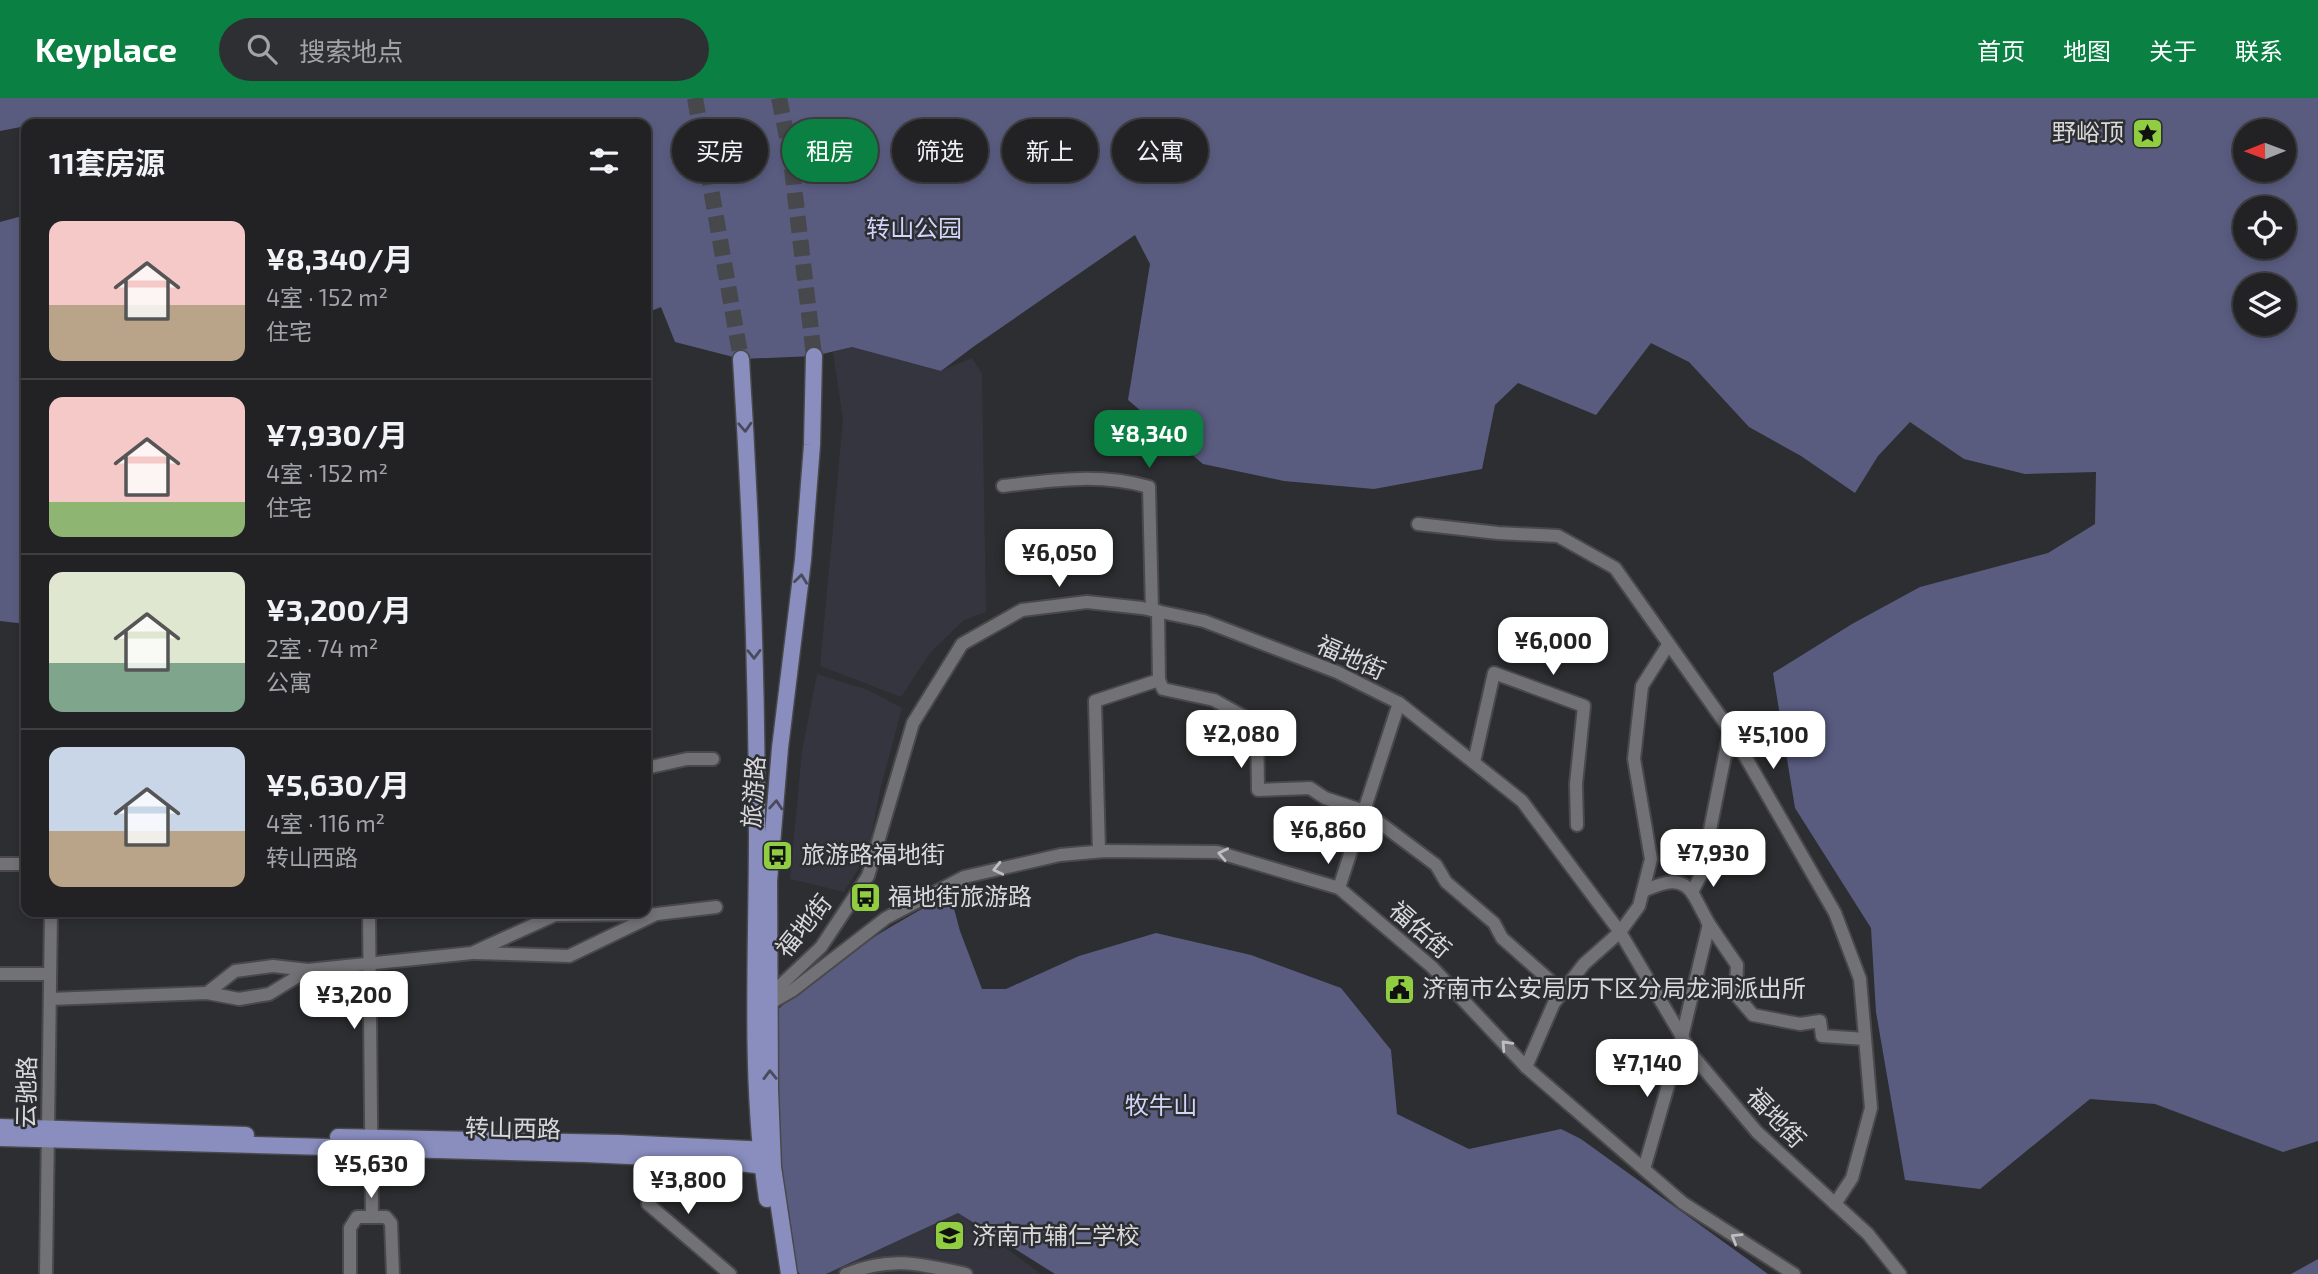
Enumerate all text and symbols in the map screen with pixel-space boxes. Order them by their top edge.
search box [219,18,709,81]
text: Keyplace [35,29,177,69]
icon: search [243,30,281,68]
text: 搜索地点 [299,35,403,66]
text: 首页 [1977,36,2025,65]
text: 地图 [2063,36,2111,65]
text: 关于 [2149,36,2197,65]
text: 联系 [2235,36,2283,65]
place icon: 野峪顶 [2130,116,2164,150]
place label: 野峪顶 [2052,117,2124,146]
chip: 买房 [672,119,768,182]
chip: 租房 [782,119,878,182]
chip: 筛选 [892,119,988,182]
chip: 新上 [1002,119,1098,182]
chip: 公寓 [1112,119,1208,182]
north arrow [2233,119,2296,182]
map controls [2233,119,2296,336]
icon: filters [585,142,623,180]
text: 11套房源 [49,144,165,180]
button: locate [2233,196,2296,259]
park label: 转山公园 [866,213,962,242]
text: ¥8,340/月 [266,240,414,276]
icon: home [105,249,189,333]
button: layers [2233,273,2296,336]
text: 4室 · 152 m² [266,283,388,311]
text: 住宅 [266,317,312,345]
pin: ¥8,340 [1092,410,1206,470]
text: ¥7,930/月 [266,416,408,452]
text: ¥8,340 [1110,419,1188,447]
one-way arrow [737,421,752,432]
icon: home [105,425,189,509]
text: 4室 · 152 m² [266,459,388,487]
text: 住宅 [266,493,312,521]
pin: ¥6,050 [1002,530,1116,589]
text: ¥6,050 [1021,538,1097,566]
one-way arrow [793,573,808,585]
text: ¥3,200/月 [266,591,412,627]
icon: home [105,600,189,684]
pin: ¥6,000 [1496,618,1610,677]
text: ¥6,000 [1514,626,1592,654]
street label: 福地街 [1313,629,1390,685]
text: 2室 · 74 m² [266,634,378,662]
one-way arrow [746,649,762,660]
text: 公寓 [266,668,312,696]
pin: ¥2,080 [1184,710,1298,770]
pin: ¥5,100 [1716,712,1830,771]
text: ¥2,080 [1202,719,1280,747]
text: ¥5,100 [1737,720,1809,748]
street label: 旅游路 [736,755,769,829]
text: ¥5,630/月 [266,766,410,802]
icon: home [105,775,189,859]
one-way arrow [768,799,783,810]
pin: ¥6,860 [1271,806,1385,866]
text: 4室 · 116 m² [266,809,385,837]
text: ¥6,860 [1290,815,1366,843]
pin: ¥7,930 [1656,830,1770,889]
bus stop icon: 旅游路福地街 [761,838,795,872]
text: ¥7,930 [1676,838,1750,866]
place label: 旅游路福地街 [801,839,945,868]
text: 转山西路 [266,843,358,871]
one-way arrow [1218,848,1230,863]
one-way arrow [992,861,1004,875]
bus stop icon: 福地街旅游路 [848,880,882,914]
place label: 福地街旅游路 [888,881,1032,910]
street label: 福地街 [769,888,837,962]
street label: 福佑街 [1384,894,1458,963]
pin: ¥3,200 [297,972,411,1031]
public building icon: 济南市公安局历下区分局龙洞派出所 [1382,972,1416,1006]
place label: 济南市公安局历下区分局龙洞派出所 [1422,973,1806,1002]
text: ¥3,200 [316,980,392,1008]
one-way arrow [1501,1040,1514,1053]
pin: ¥7,140 [1590,1040,1704,1099]
text: ¥7,140 [1612,1048,1682,1076]
street label: 云驰路 [10,1056,41,1128]
one-way arrow [762,1069,778,1080]
street label: 福地街 [1742,1081,1813,1153]
park label: 牧牛山 [1125,1090,1197,1119]
street label: 转山西路 [465,1112,561,1143]
pin: ¥5,630 [314,1140,428,1200]
text: ¥5,630 [334,1149,408,1177]
pin: ¥3,800 [631,1156,745,1216]
text: ¥3,800 [649,1165,727,1193]
school or university icon: 济南市辅仁学校 [932,1219,966,1253]
place label: 济南市辅仁学校 [972,1220,1140,1249]
one-way arrow [1731,1233,1744,1246]

